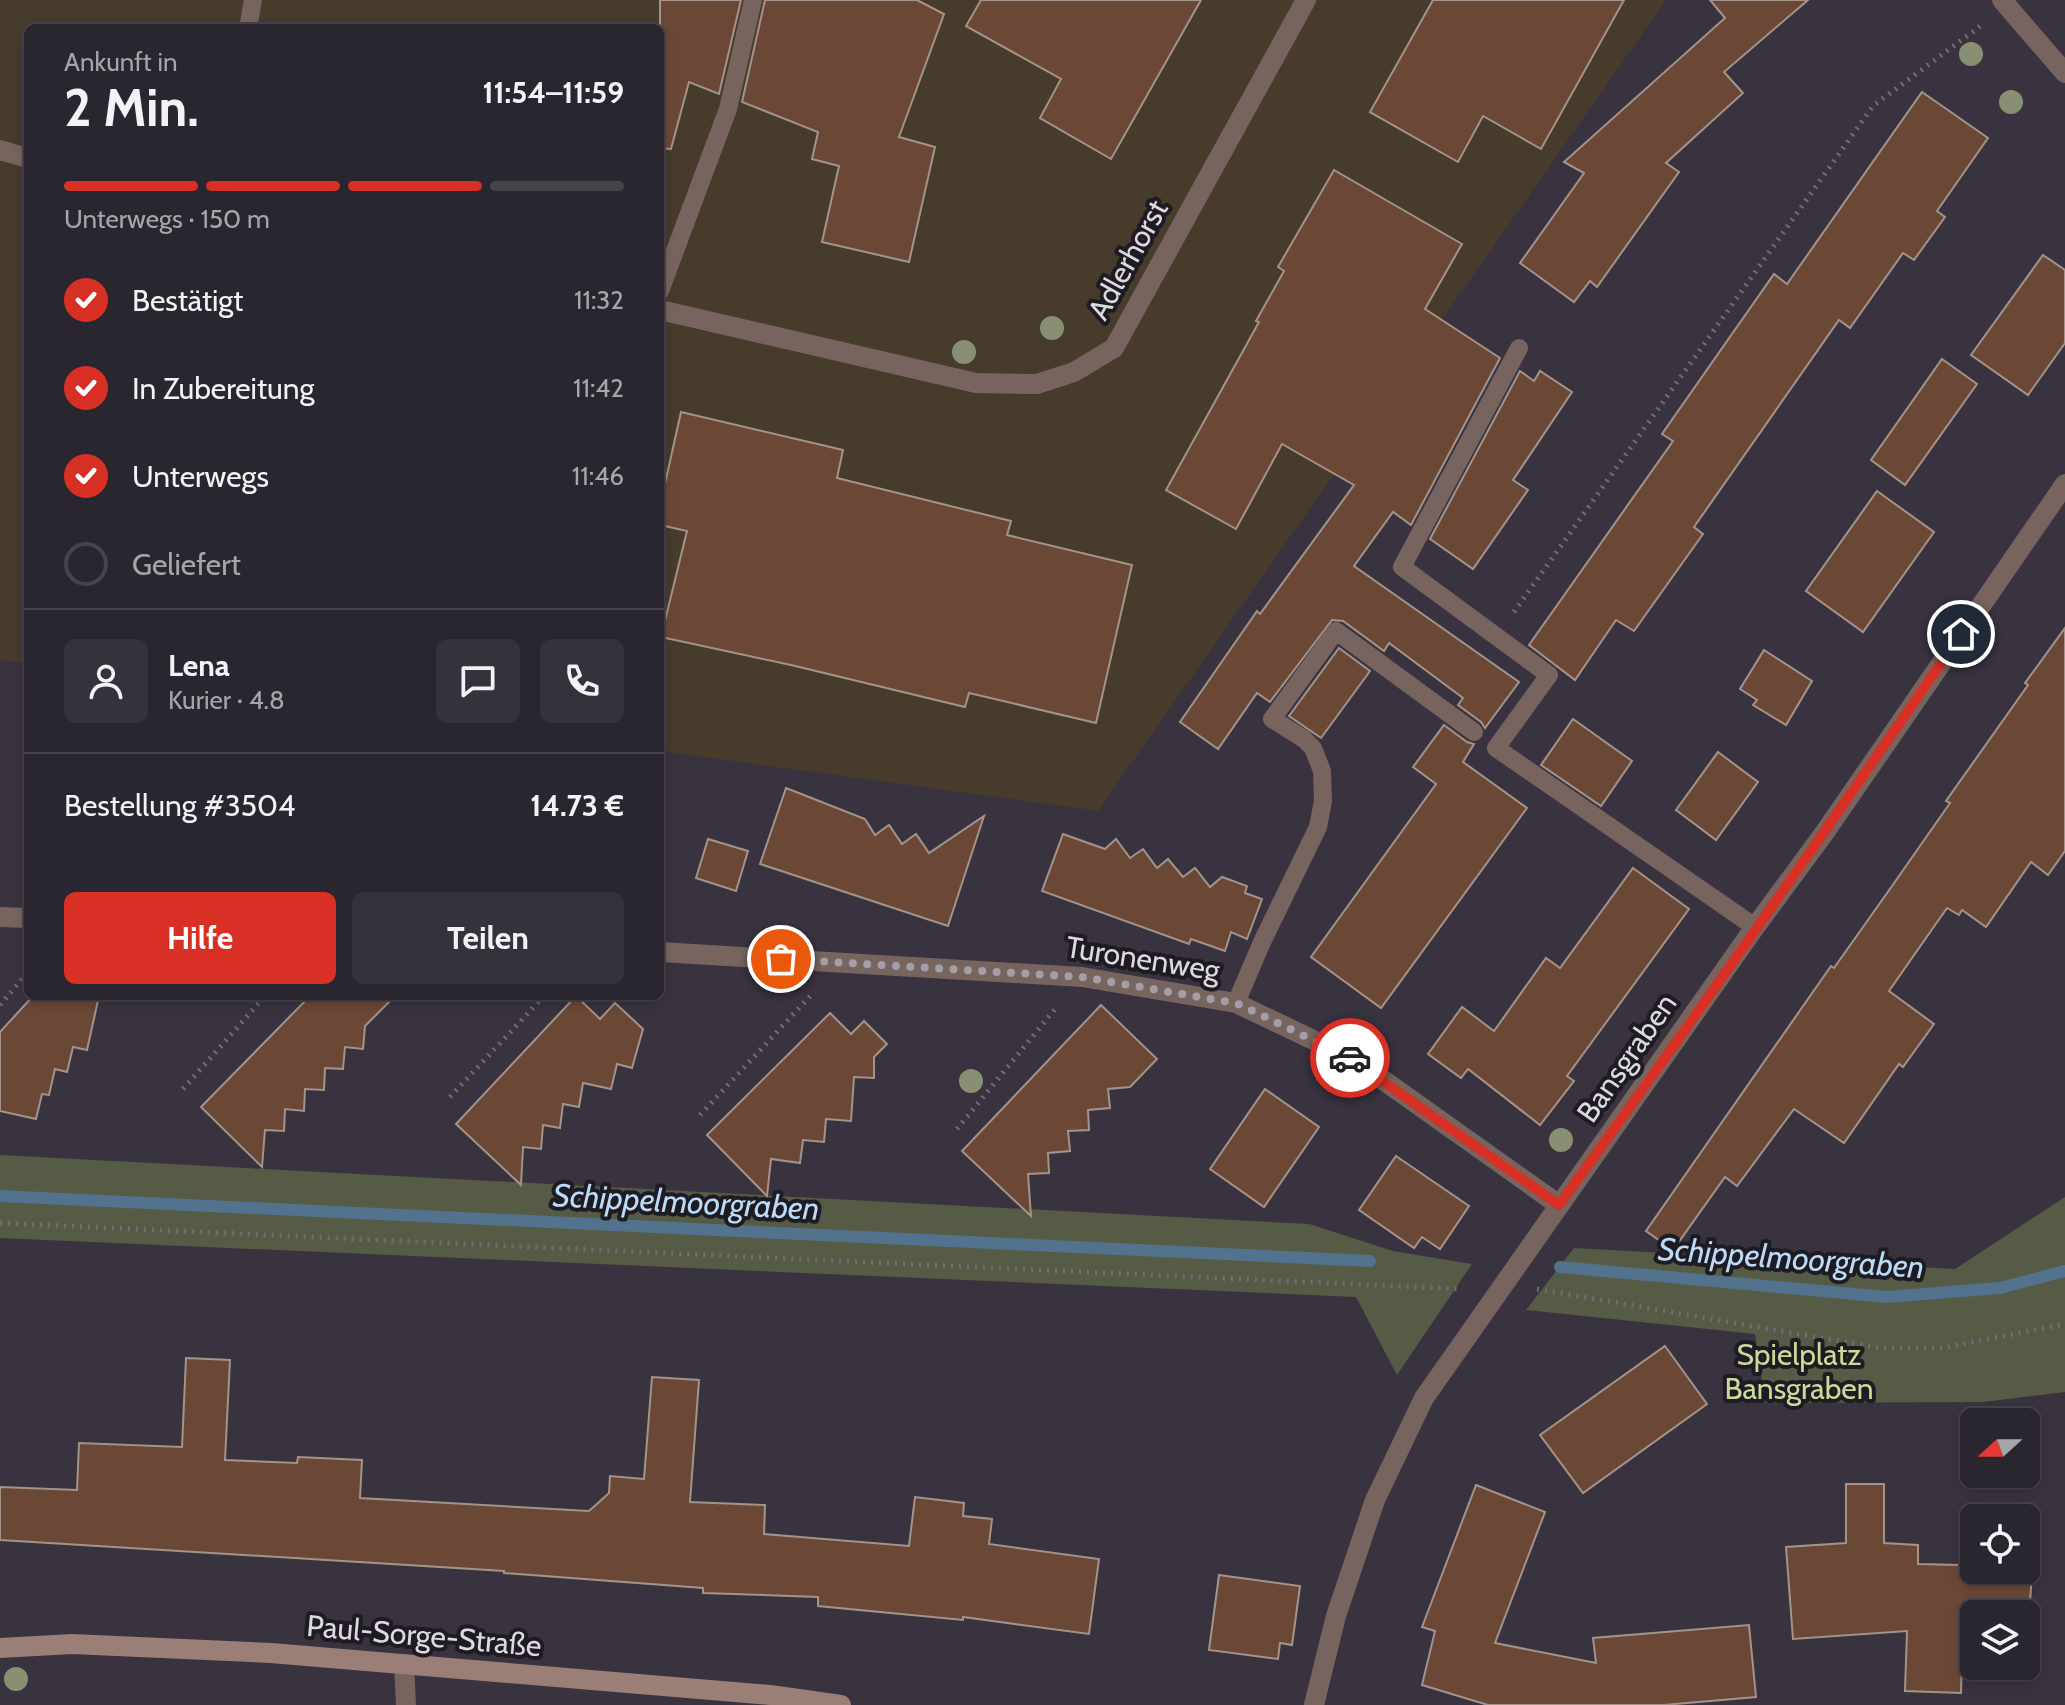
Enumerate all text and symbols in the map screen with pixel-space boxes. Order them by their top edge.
text: Ankunft in [64,46,178,78]
text: 11:54–11:59 [482,74,624,111]
text: 2 Min. [64,76,199,139]
street label: Adlerhorst [1080,193,1176,326]
text: Unterwegs · 150 m [64,203,270,235]
icon: check [64,278,108,322]
text: Bestätigt [132,282,243,319]
text: 11:32 [574,284,624,316]
icon: check [64,366,108,410]
text: In Zubereitung [132,370,315,407]
text: 11:42 [573,372,624,404]
icon: check [64,454,108,498]
text: Unterwegs [132,458,269,495]
text: 11:46 [572,460,624,492]
text: Geliefert [132,546,241,583]
pin [1927,600,1995,668]
icon: home [1939,612,1983,656]
button: person [64,639,148,723]
button: chat [436,639,520,723]
button: phone [540,639,624,723]
text: Lena [168,647,230,684]
text: Kurier · 4.8 [168,684,285,716]
text: Bestellung #3504 [64,787,295,824]
text: 14.73 € [530,787,624,824]
button: Hilfe [64,892,336,984]
button: Teilen [352,892,624,984]
pin [747,925,815,993]
street label: Turonenweg [1064,928,1224,989]
icon: bag [759,937,803,981]
street label: Bansgraben [1569,986,1684,1129]
courier [1310,1018,1390,1098]
icon: car [1328,1036,1372,1080]
water label: Schippelmoorgraben [552,1175,820,1228]
water label: Schippelmoorgraben [1657,1229,1925,1286]
park label: Spielplatz Bansgraben [1725,1336,1873,1407]
north arrow [1960,1408,2040,1488]
map controls [1960,1408,2040,1680]
button: locate [1960,1504,2040,1584]
button: layers [1960,1600,2040,1680]
street label: Paul-Sorge-Straße [305,1607,543,1664]

